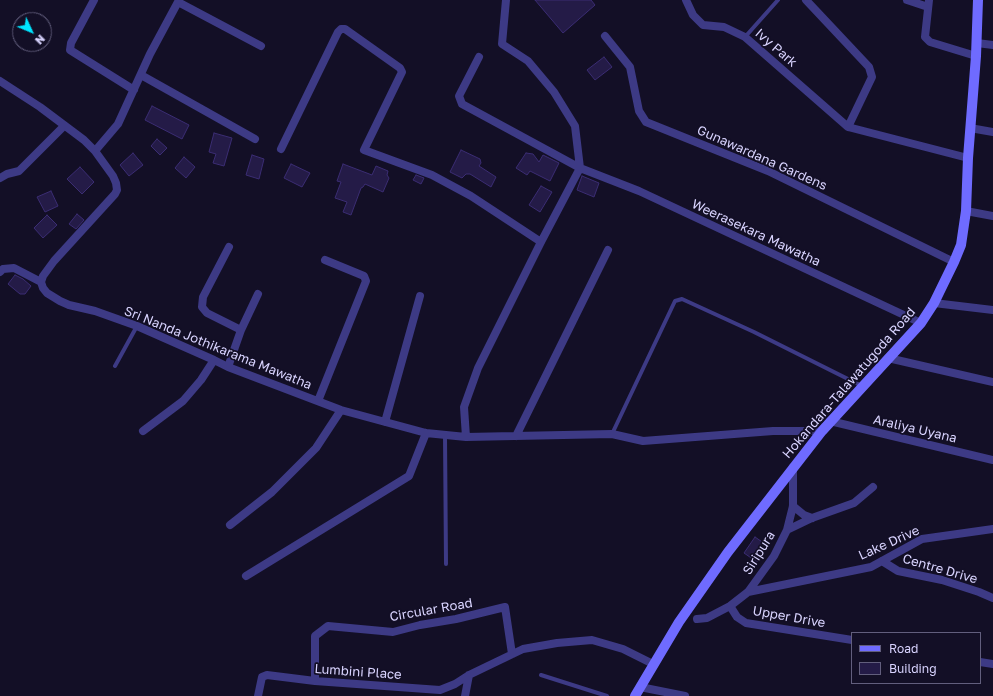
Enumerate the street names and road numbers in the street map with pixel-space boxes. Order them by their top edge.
street label: Ivy Park [752,26,800,70]
street label: Gunawardana Gardens [695,122,829,194]
street label: Weerasekara Mawatha [689,196,823,270]
street label: Sri Nanda Jothikarama Mawatha [122,303,314,393]
street label: Hokandara-Talawatugoda Road [779,304,919,462]
street label: Araliya Uyana [872,412,958,446]
street label: Lake Drive [856,523,922,563]
street label: Siripura [740,528,778,578]
street label: Centre Drive [901,551,979,587]
street label: Circular Road [388,595,474,625]
street label: Upper Drive [751,603,827,631]
street label: Lumbini Place [314,661,402,683]

